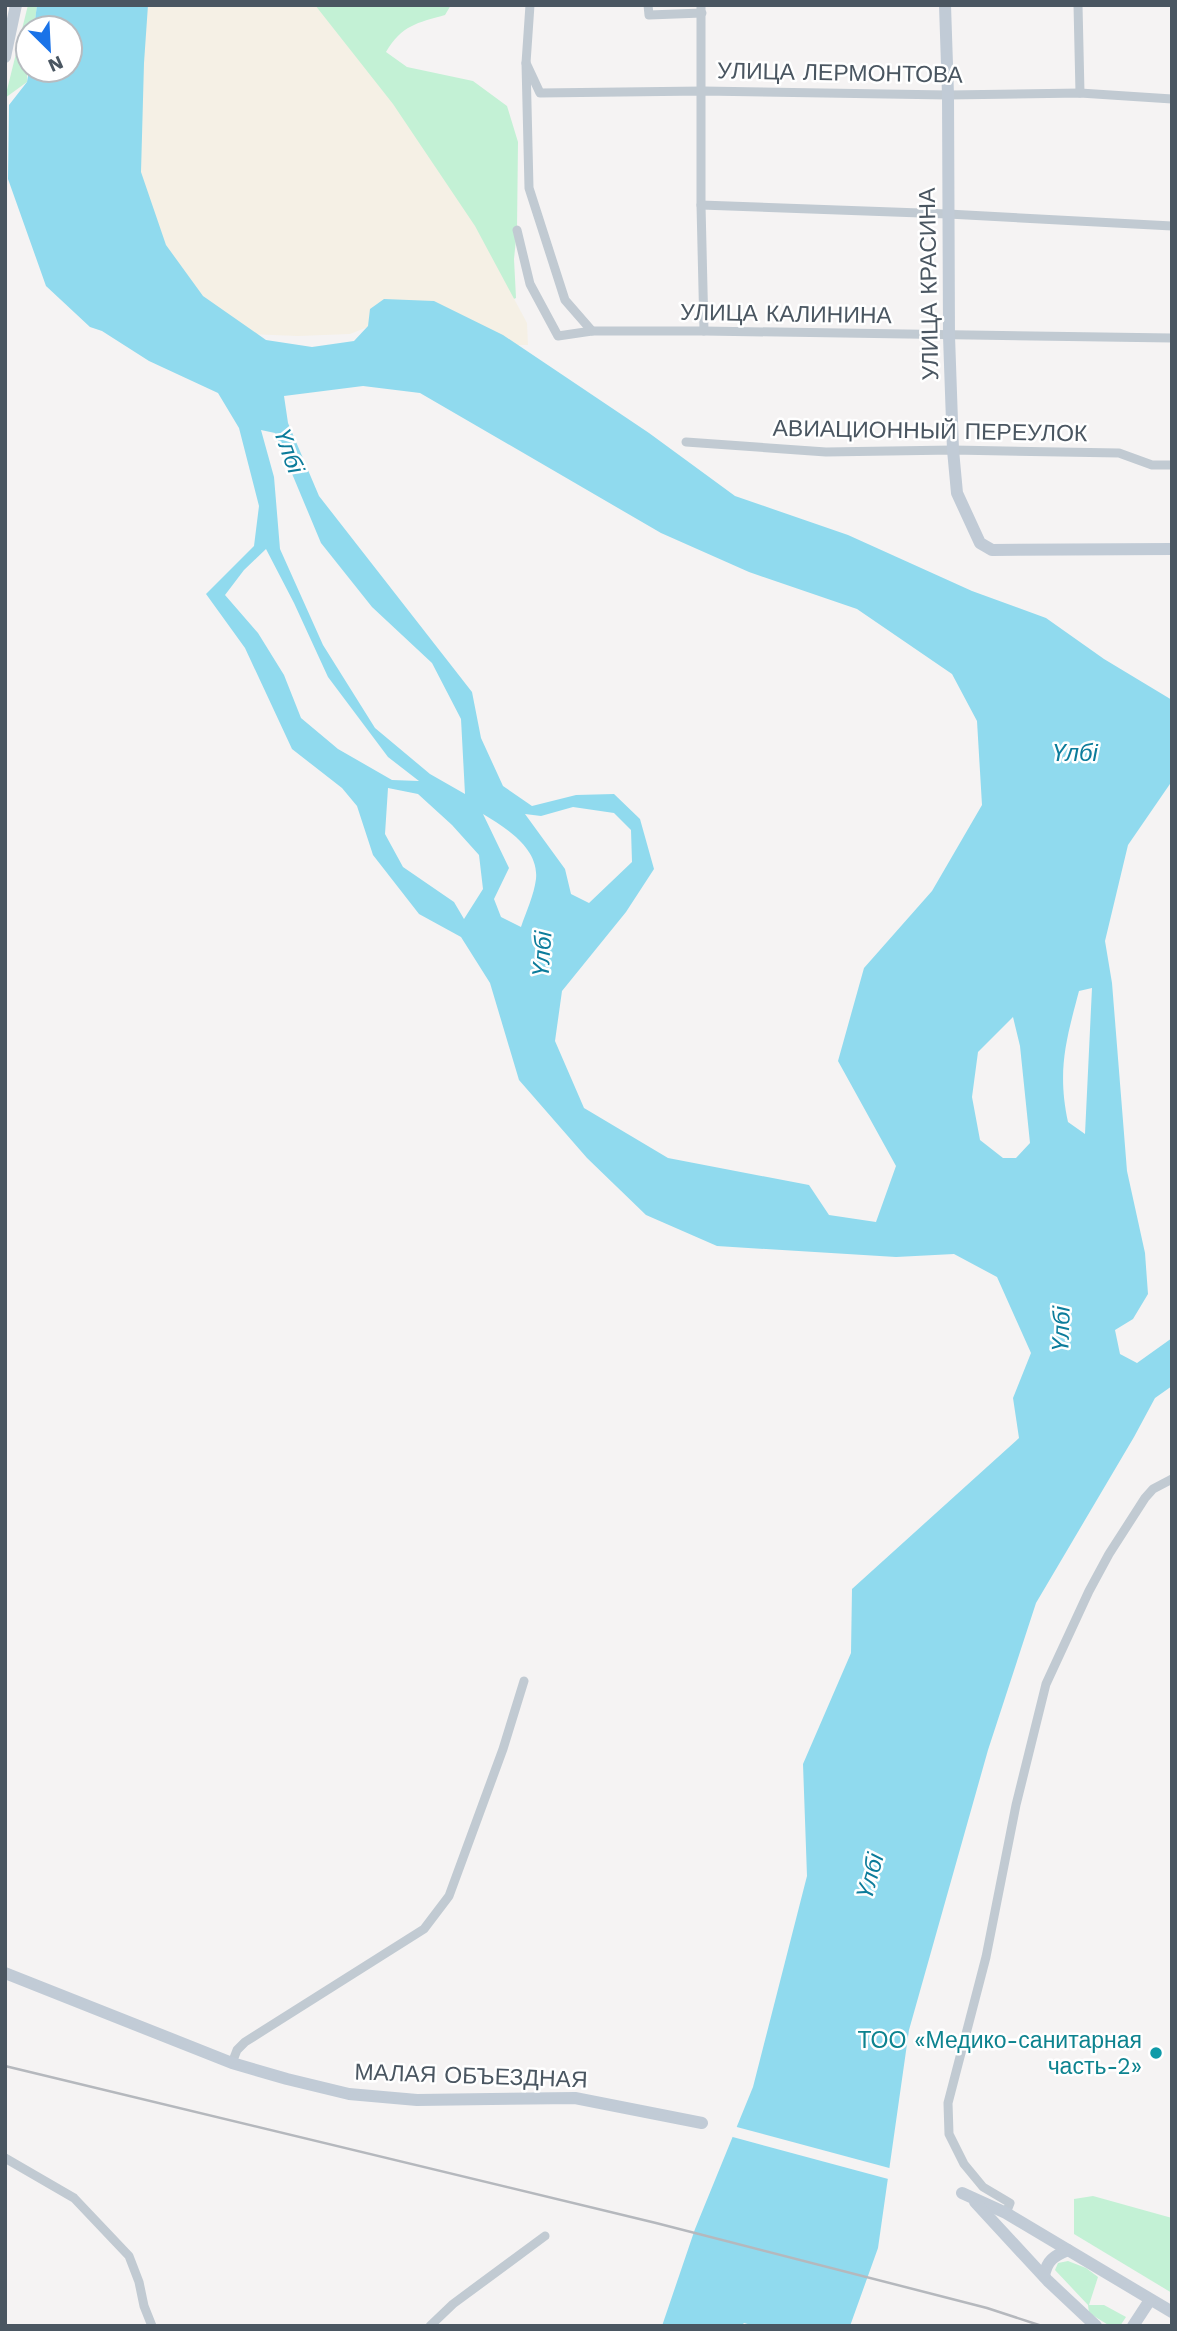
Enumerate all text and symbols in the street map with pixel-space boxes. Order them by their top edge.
north arrow [14,14,84,84]
text: N [45,51,67,77]
street label: УЛИЦА ЛЕРМОНТОВА [717,57,964,89]
street label: УЛИЦА КРАСИНА [914,187,944,381]
street label: УЛИЦА КАЛИНИНА [680,299,893,329]
street label: АВИАЦИОННЫЙ ПЕРЕУЛОК [772,414,1088,447]
water label: Үлбі [268,425,310,478]
water label: Үлбі [1052,739,1099,767]
water label: Үлбі [526,930,558,978]
water label: Үлбі [1046,1305,1076,1352]
water label: Үлбі [850,1850,890,1902]
place label: ТОО «Медико-санитарная часть-2» [858,2027,1142,2080]
marker: ТОО «Медико-санитарная часть-2» [1148,2045,1164,2061]
street label: МАЛАЯ ОБЪЕЗДНАЯ [354,2058,588,2094]

